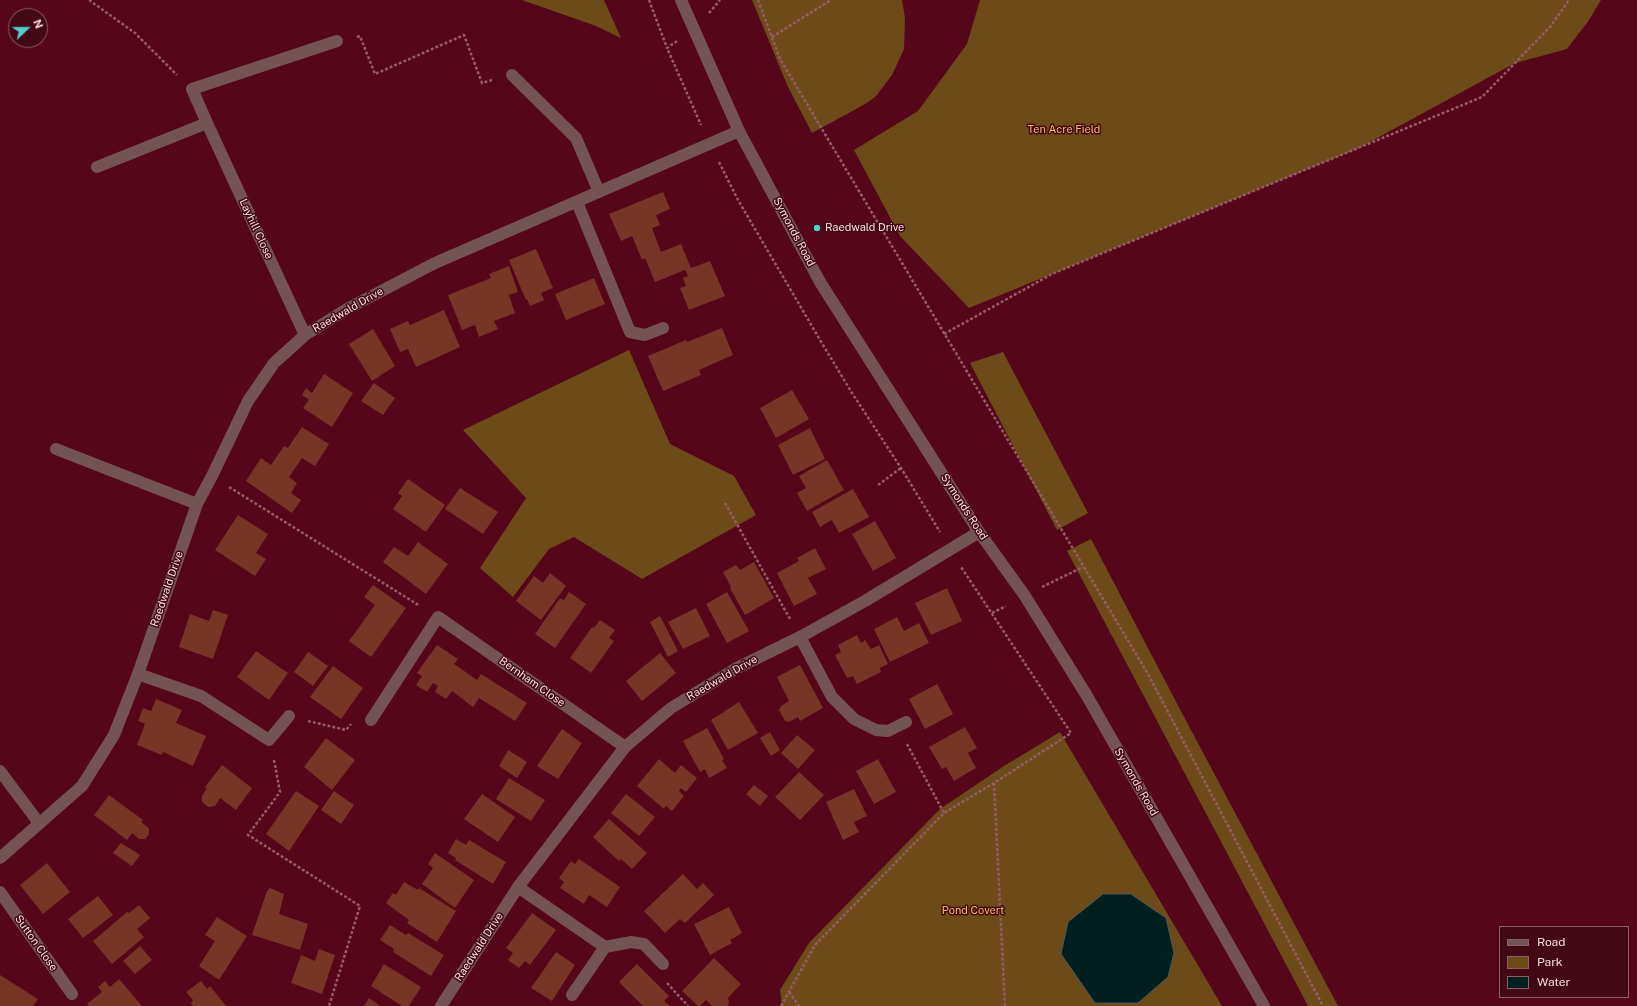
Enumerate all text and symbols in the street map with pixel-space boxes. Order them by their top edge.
north arrow [8,8,48,48]
text: N [31,18,45,30]
park label: Ten Acre Field [1028,123,1100,137]
street label: Symonds Road [770,195,818,269]
street label: Layhill Close [236,197,276,261]
place label: Raedwald Drive [825,221,904,235]
marker: Raedwald Drive [812,223,822,233]
street label: Raedwald Drive [310,284,386,336]
street label: Symonds Road [938,471,990,543]
street label: Raedwald Drive [148,549,186,629]
street label: Raedwald Drive [684,652,760,704]
street label: Bernham Close [496,654,568,710]
street label: Symonds Road [1111,746,1161,818]
park label: Pond Covert [942,904,1004,918]
street label: Raedwald Drive [452,910,506,984]
street label: Sutton Close [12,912,60,974]
legend [1499,926,1629,998]
text: Road [1537,935,1565,949]
text: Park [1537,955,1563,969]
text: Water [1537,975,1570,989]

